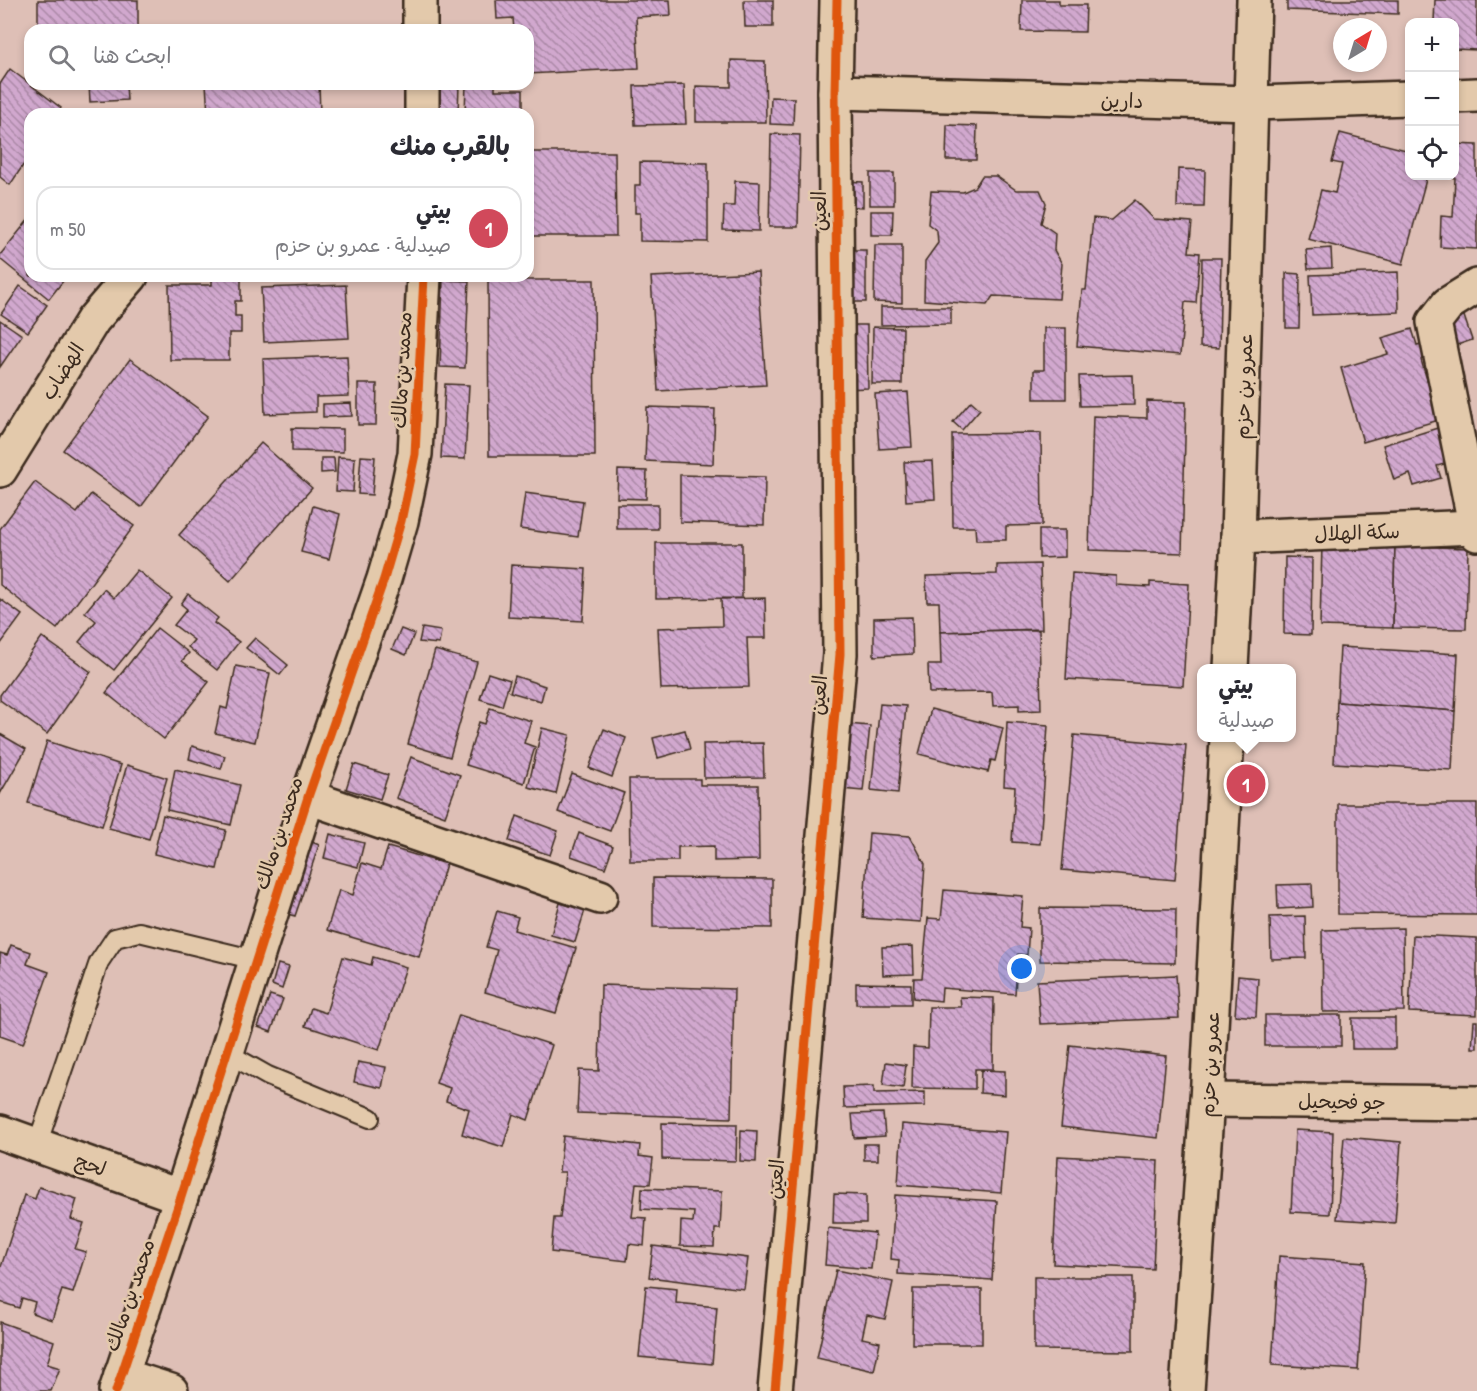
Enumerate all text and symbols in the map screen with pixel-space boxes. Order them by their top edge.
north arrow [1333,18,1387,72]
map controls [1405,18,1459,180]
button: + [1405,18,1459,72]
search box [24,24,534,90]
text: ابحث هنا [93,40,172,70]
icon: search [45,41,78,74]
button: − [1405,72,1459,126]
street label: دارين [1100,86,1144,114]
button: locate [1405,126,1459,180]
text: بالقرب منك [390,128,510,163]
street label: العين [805,191,832,231]
text: بيتي [416,195,451,225]
text: 50 m [50,215,86,242]
text: 1 [485,215,492,242]
text: صيدلية · عمرو بن حزم [275,231,451,258]
street label: محمد بن مالك [384,311,418,429]
street label: عمرو بن حزم [1228,332,1260,440]
street label: الهضاب [34,337,90,405]
street label: سكة الهلال [1314,517,1400,547]
popup [1197,664,1296,742]
text: بيتي [1218,670,1253,700]
street label: العين [803,674,833,716]
text: صيدلية [1218,706,1275,733]
pin: 1 [1226,762,1266,806]
street label: محمد بن مالك [247,773,309,893]
your location [1007,954,1036,983]
street label: عمرو بن حزم [1193,1010,1227,1118]
street label: جو فحيحيل [1298,1087,1386,1115]
street label: لحج [71,1146,110,1183]
street label: العين [760,1158,790,1200]
street label: محمد بن مالك [97,1235,161,1355]

